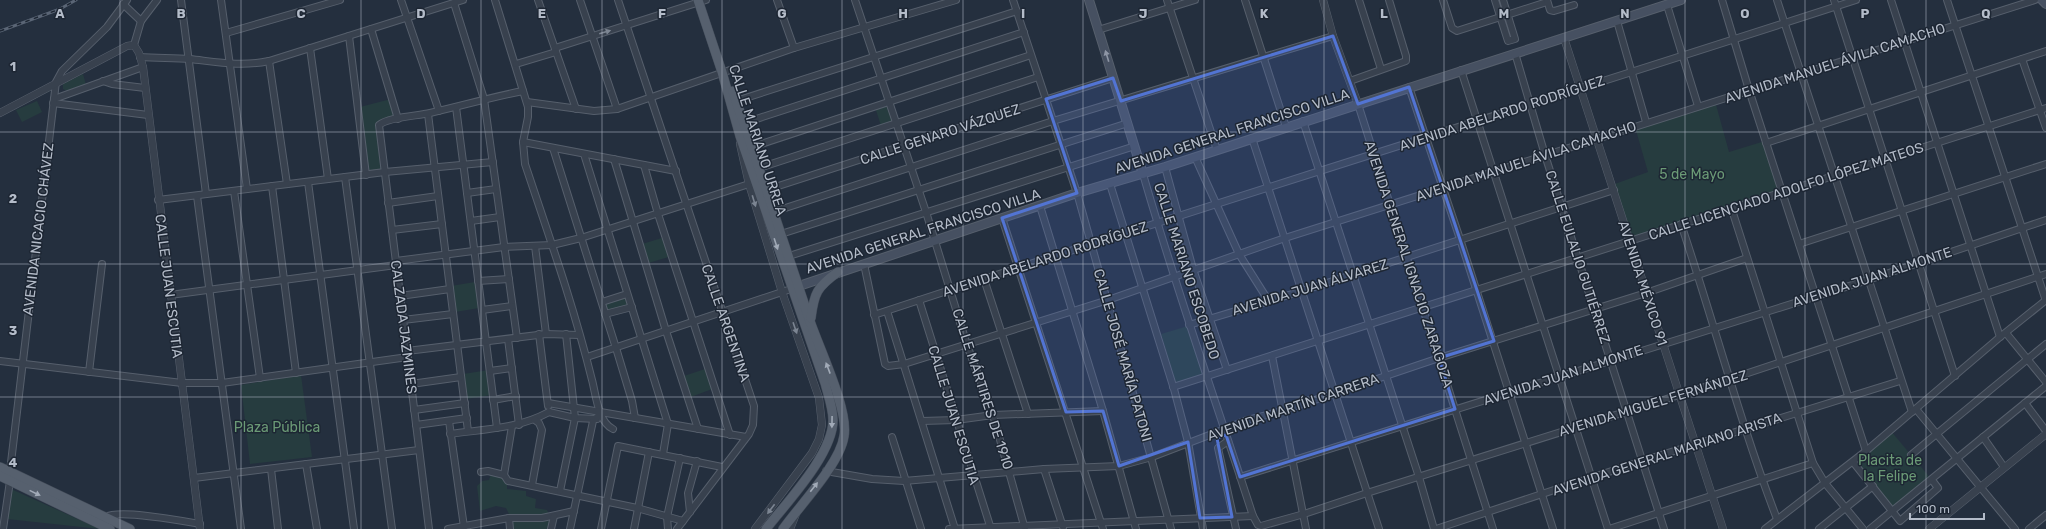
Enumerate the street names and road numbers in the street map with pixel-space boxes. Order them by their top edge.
street label: AVENIDA MANUEL ÁVILA CAMACHO [1723,19,1947,107]
street label: CALLE MARIANO URREA [725,62,790,218]
street label: AVENIDA ABELARDO RODRÍGUEZ [1397,71,1607,155]
street label: AVENIDA GENERAL FRANCISCO VILLA [1113,85,1352,178]
street label: CALLE GENARO VÁZQUEZ [858,100,1022,168]
street label: AVENIDA MANUEL ÁVILA CAMACHO [1414,117,1638,205]
street label: AVENIDA GENERAL IGNACIO ZARAGOZA [1360,138,1457,390]
street label: CALLE LICENCIADO ADOLFO LÓPEZ MATEOS [1646,138,1926,244]
street label: AVENIDA NICACIO CHÁVEZ [18,142,58,316]
street label: CALLE EULALIO GUTIÉRREZ [1541,168,1615,346]
street label: CALLE MARIANO ESCOBEDO [1150,181,1223,362]
street label: AVENIDA GENERAL FRANCISCO VILLA [804,185,1043,278]
street label: CALLE JUAN ESCUTIA [151,213,186,360]
street label: AVENIDA ABELARDO RODRÍGUEZ [940,217,1150,301]
street label: AVENIDA MÉXICO 91 [1614,218,1672,348]
street label: AVENIDA JUAN ALMONTE [1790,244,1954,311]
street label: AVENIDA JUAN ÁLVAREZ [1230,255,1390,319]
street label: CALZADA JAZMINES [387,259,420,395]
street label: CALLE ARGENTINA [697,262,754,385]
street label: CALLE JOSÉ MARÍA PATONI [1090,267,1156,443]
street label: CALLE MÁRTIRES DE 1910 [948,306,1018,472]
street label: AVENIDA JUAN ALMONTE [1481,342,1645,409]
street label: CALLE JUAN ESCUTIA [924,343,983,488]
street label: AVENIDA MIGUEL FERNÁNDEZ [1556,366,1750,440]
street label: AVENIDA MARTÍN CARRERA [1205,369,1382,445]
street label: AVENIDA GENERAL MARIANO ARISTA [1550,409,1785,500]

